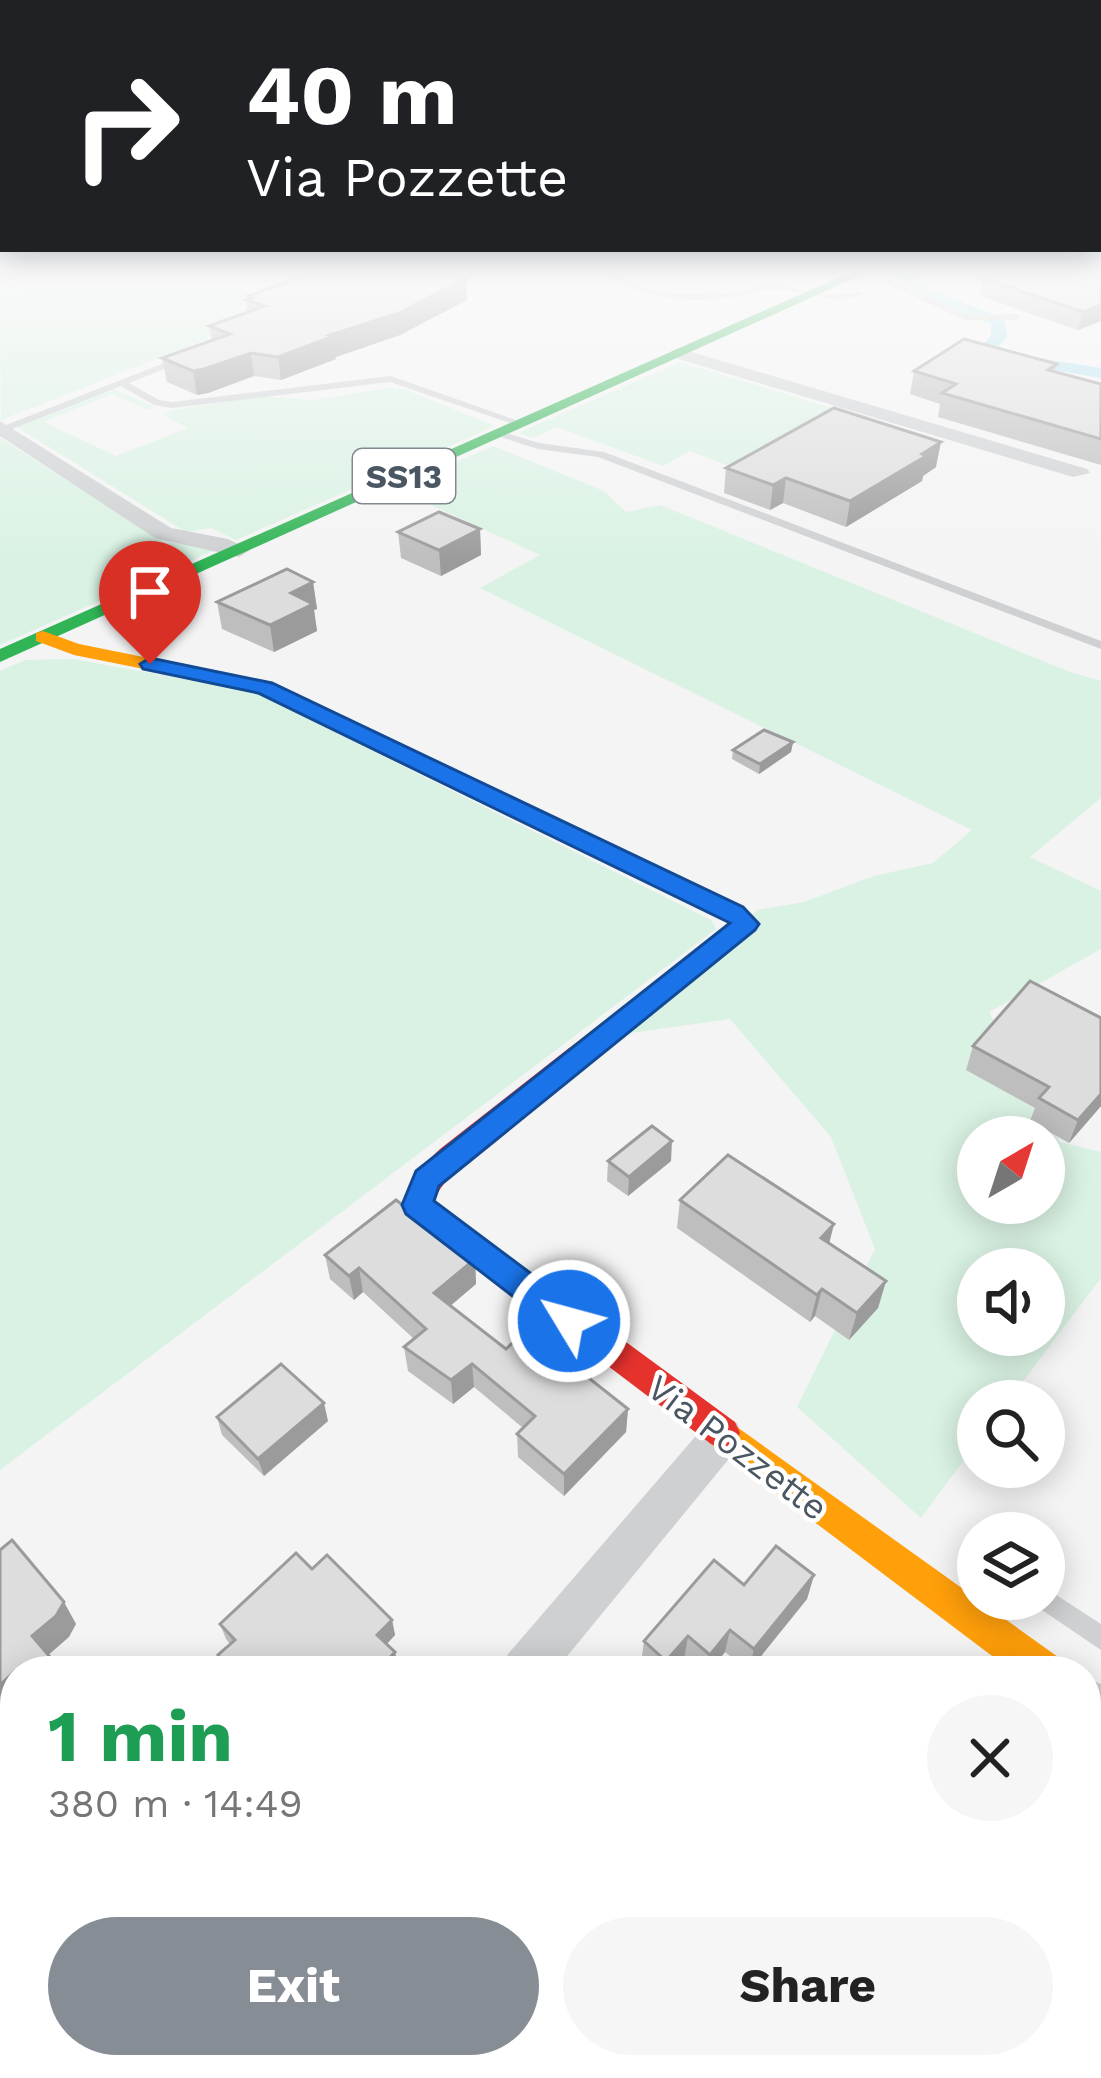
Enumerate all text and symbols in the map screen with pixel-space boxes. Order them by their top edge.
text: 40 m [246,46,457,144]
icon: right [48,48,204,204]
text: Via Pozzette [246,146,568,209]
road number: SS13 [353,449,455,503]
pin [99,541,201,664]
icon: arrive [117,559,183,625]
north arrow [957,1116,1065,1224]
map controls [957,1116,1065,1620]
button: sound [957,1248,1065,1356]
position arrow [506,1258,632,1384]
street label: Via Pozzette [639,1366,836,1529]
button: search [957,1380,1065,1488]
button: layers [957,1512,1065,1620]
text: 1 min [48,1694,233,1778]
button: close [927,1695,1053,1821]
text: 380 m · 14:49 [48,1781,303,1826]
button: Exit [48,1917,539,2055]
button: Share [563,1917,1053,2055]

